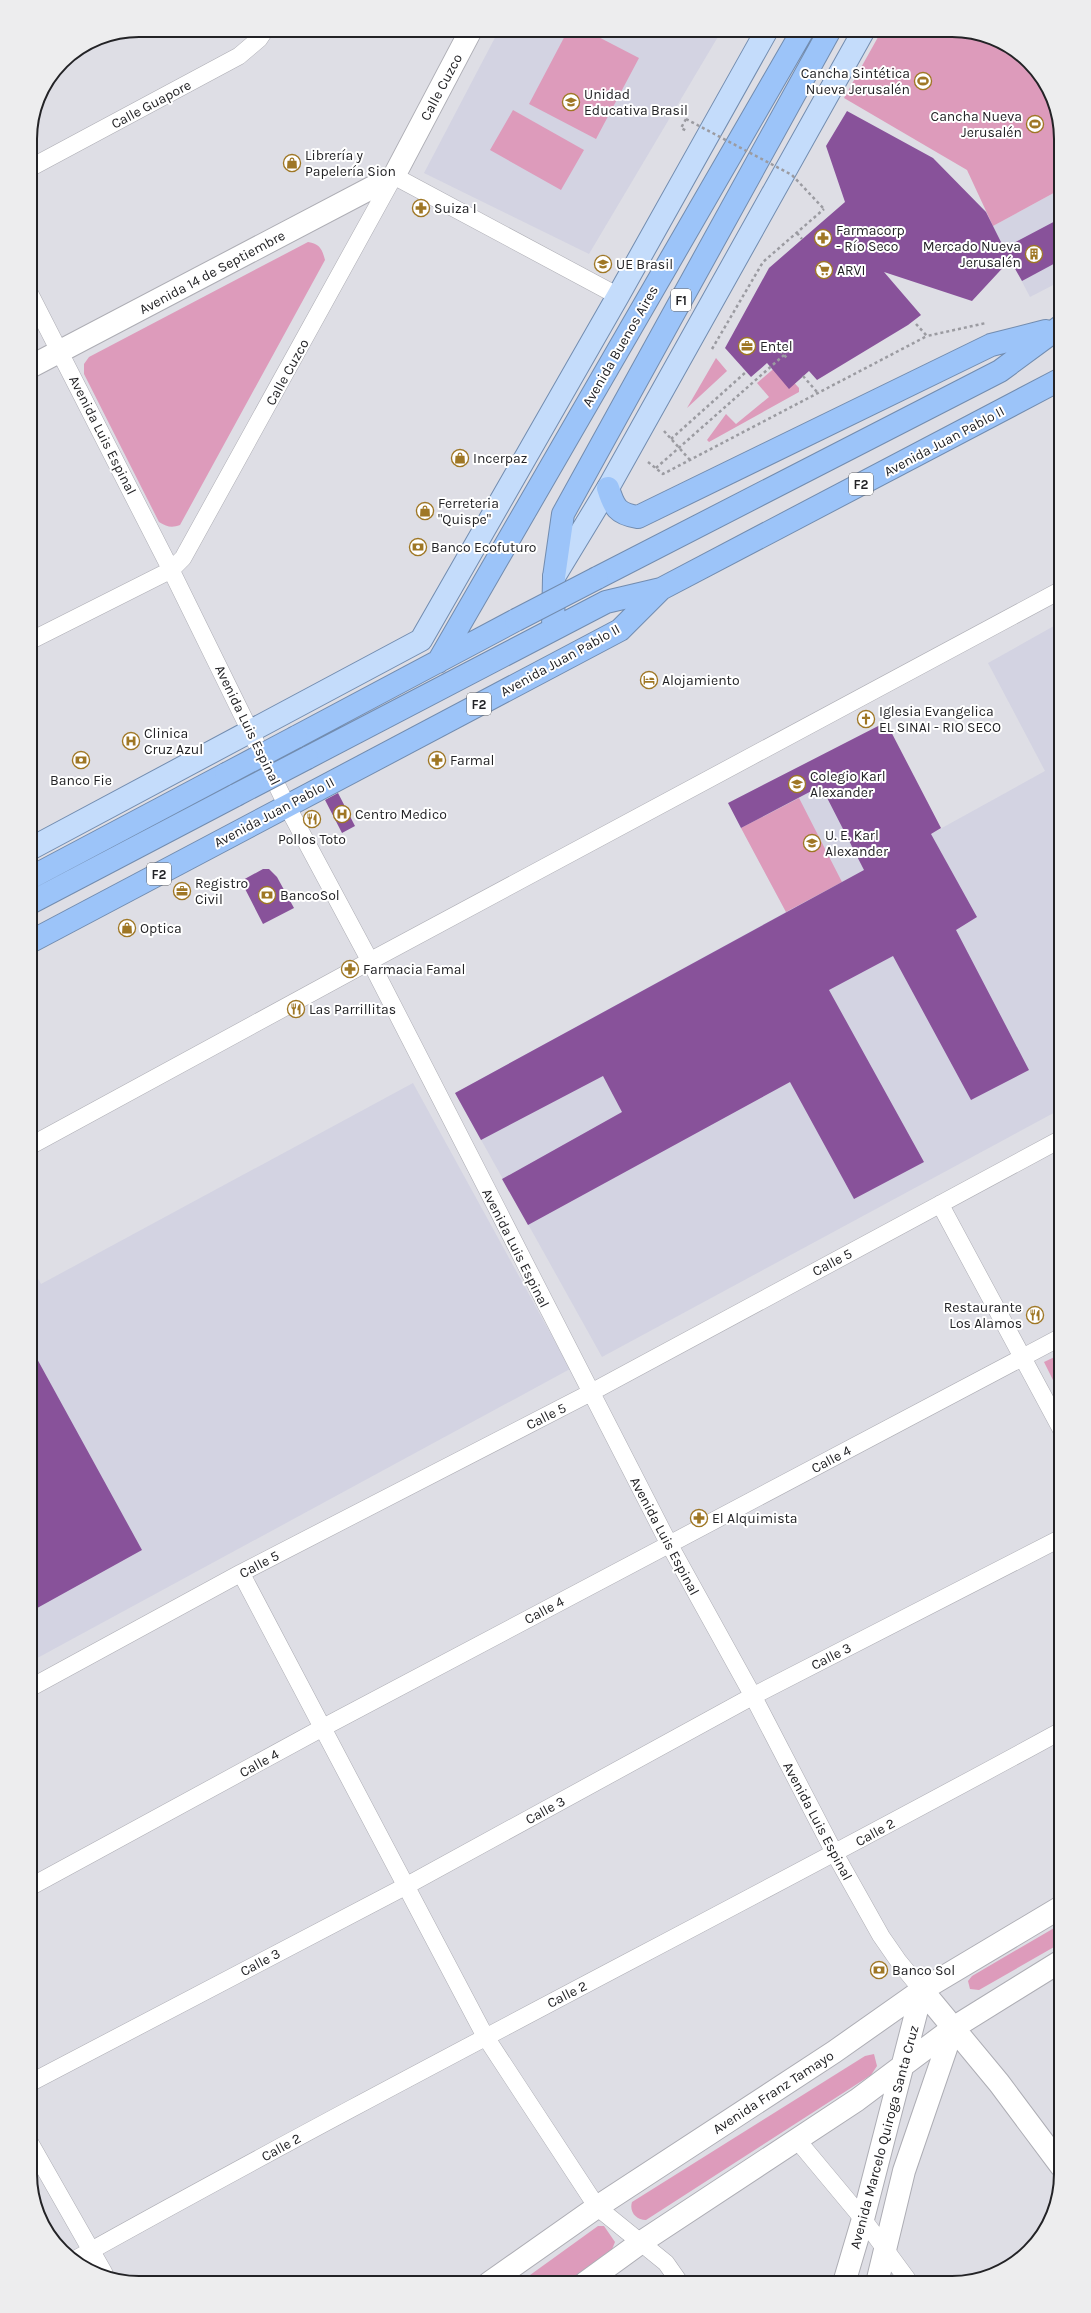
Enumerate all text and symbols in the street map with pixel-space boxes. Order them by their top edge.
street label: Calle Cuzco [417,51,466,124]
place label: Cancha Sintética Nueva Jerusalén [801,65,910,98]
sports icon: Cancha Sintética Nueva Jerusalén [913,71,933,91]
street label: Calle Guapore [108,76,194,133]
place label: Unidad Educativa Brasil [584,86,688,119]
school or university icon: Unidad Educativa Brasil [561,92,581,112]
place label: Cancha Nueva Jerusalén [931,108,1022,141]
sports icon: Cancha Nueva Jerusalén [1025,114,1045,134]
place label: Librería y Papelería Sion [305,147,396,180]
shop icon: Librería y Papelería Sion [282,153,302,173]
pharmacy icon: Suiza I [411,198,431,218]
place label: Suiza I [434,200,477,217]
place label: Farmacorp - Río Seco [836,222,905,255]
street label: Avenida 14 de Septiembre [136,227,288,318]
pharmacy icon: Farmacorp - Río Seco [813,228,833,248]
place label: Mercado Nueva Jerusalén [923,238,1021,271]
building icon: Mercado Nueva Jerusalén [1024,244,1044,264]
school or university icon: UE Brasil [593,254,613,274]
place label: UE Brasil [616,256,673,273]
supermarket icon: ARVI [814,260,834,280]
place label: ARVI [837,262,865,279]
street label: Avenida Buenos Aires [579,283,662,410]
road number: F1 [671,289,691,311]
street label: Calle Cuzco [262,336,313,408]
office icon: Entel [737,336,757,356]
place label: Entel [760,338,793,355]
street label: Avenida Luis Espinal [65,373,140,498]
street label: Avenida Juan Pablo II [881,402,1007,480]
shop icon: Incerpaz [450,448,470,468]
place label: Incerpaz [473,450,527,467]
road number: F2 [849,473,873,495]
place label: Ferreteria "Quispe" [438,495,499,528]
shop icon: Ferreteria "Quispe" [415,501,435,521]
bank icon: Banco Ecofuturo [408,537,428,557]
place label: Banco Ecofuturo [431,539,537,556]
street label: Avenida Juan Pablo II [498,621,623,700]
street label: Avenida Luis Espinal [211,662,284,788]
hotel icon: Alojamiento [639,670,659,690]
place label: Alojamiento [662,672,740,689]
road number: F2 [467,693,491,715]
place label: Iglesia Evangelica EL SINAI - RIO SECO [879,703,1001,736]
church icon: Iglesia Evangelica EL SINAI - RIO SECO [856,709,876,729]
place label: Clinica Cruz Azul [144,725,203,758]
hospital icon: Clinica Cruz Azul [121,731,141,751]
bank icon: Banco Fie [71,750,91,770]
pharmacy icon: Farmal [427,750,447,770]
place label: Farmal [450,752,495,769]
place label: Colegio Karl Alexander [810,768,886,801]
place label: Banco Fie [50,772,112,789]
street label: Avenida Juan Pablo II [211,773,337,851]
school or university icon: Colegio Karl Alexander [787,774,807,794]
hospital icon: Centro Medico [332,804,352,824]
place label: Centro Medico [355,806,447,823]
restaurant icon: Pollos Toto [302,809,322,829]
place label: U. E. Karl Alexander [825,827,889,860]
place label: Pollos Toto [278,831,346,848]
school or university icon: U. E. Karl Alexander [802,833,822,853]
road number: F2 [147,863,171,885]
place label: Registro Civil [195,875,248,908]
office icon: Registro Civil [172,881,192,901]
bank icon: BancoSol [257,885,277,905]
place label: BancoSol [280,887,340,904]
shop icon: Optica [117,918,137,938]
place label: Optica [140,920,182,937]
pharmacy icon: Farmacia Famal [340,959,360,979]
place label: Farmacia Famal [363,961,465,978]
restaurant icon: Las Parrillitas [286,999,306,1019]
place label: Las Parrillitas [309,1001,396,1018]
street label: Avenida Luis Espinal [478,1186,553,1311]
street label: Calle 5 [809,1245,855,1280]
place label: Restaurante Los Alamos [944,1299,1022,1332]
restaurant icon: Restaurante Los Alamos [1025,1305,1045,1325]
street label: Calle 5 [523,1399,569,1434]
street label: Calle 4 [808,1442,854,1477]
street label: Avenida Luis Espinal [626,1474,703,1598]
pharmacy icon: El Alquimista [689,1508,709,1528]
place label: El Alquimista [712,1510,798,1527]
street label: Calle 5 [236,1547,282,1582]
street label: Calle 4 [521,1593,567,1628]
street label: Calle 3 [808,1639,854,1674]
street label: Calle 4 [237,1746,282,1781]
street label: Avenida Luis Espinal [779,1759,856,1883]
street label: Calle 3 [522,1793,568,1828]
street label: Calle 2 [852,1815,898,1850]
street label: Calle 3 [237,1945,283,1980]
bank icon: Banco Sol [869,1960,889,1980]
place label: Banco Sol [892,1962,955,1979]
street label: Calle 2 [544,1977,590,2012]
street label: Avenida Marcelo Quiroga Santa Cruz [846,2023,923,2251]
street label: Avenida Franz Tamayo [710,2047,837,2138]
street label: Calle 2 [258,2130,304,2165]

